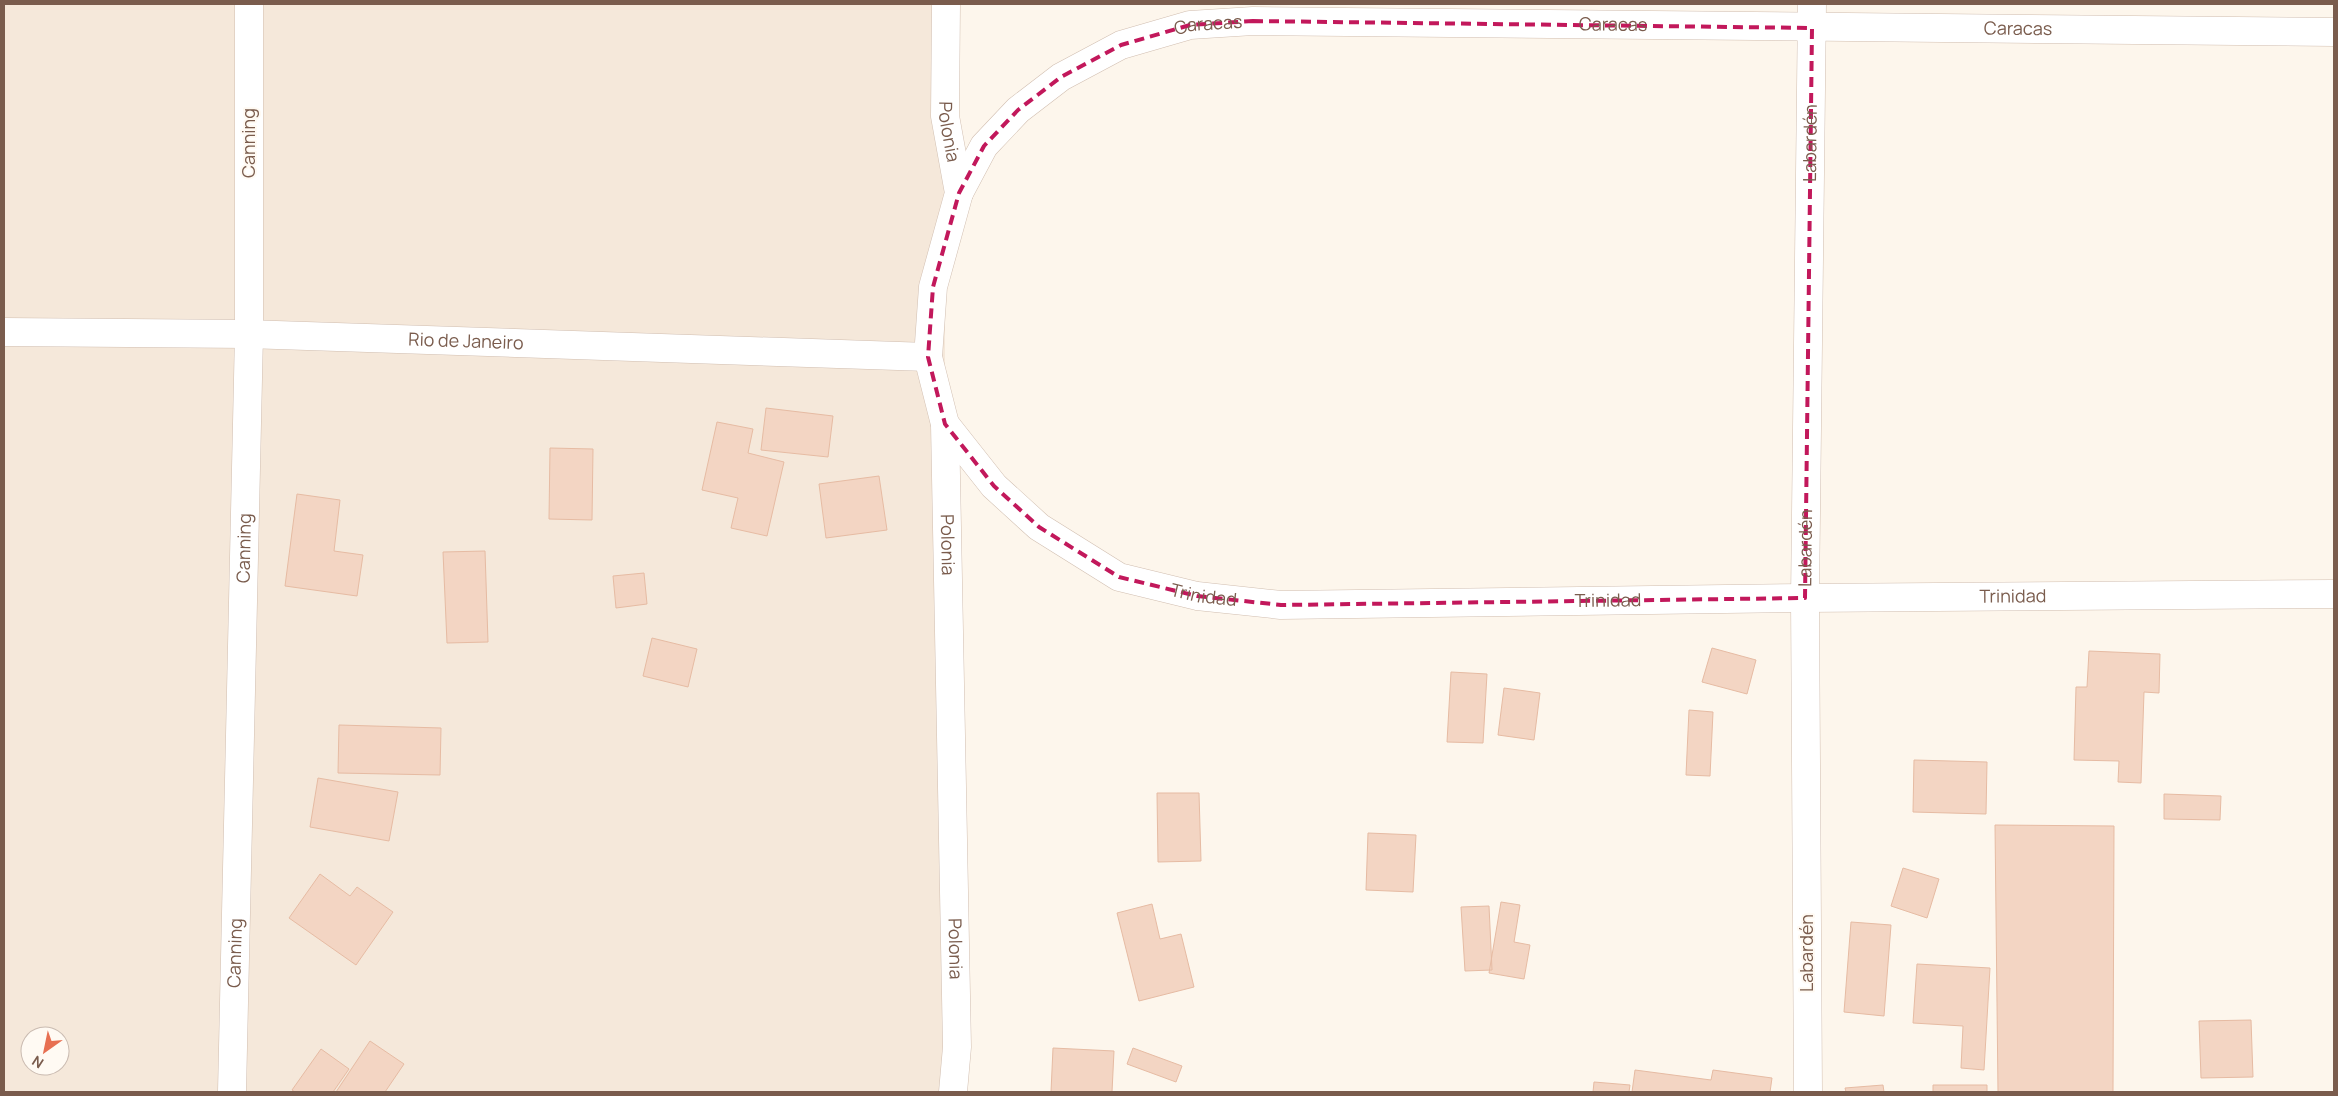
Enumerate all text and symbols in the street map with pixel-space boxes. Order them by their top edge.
street label: Caracas [1171,9,1243,40]
street label: Caracas [1579,11,1647,36]
street label: Caracas [1984,15,2052,40]
street label: Polonia [933,101,966,164]
street label: Labardén [1797,104,1822,182]
street label: Canning [236,108,260,178]
street label: Rio de Janeiro [408,326,524,354]
street label: Labardén [1792,509,1817,587]
street label: Canning [230,513,256,583]
street label: Polonia [936,514,961,576]
street label: Trinidad [1168,577,1238,611]
street label: Trinidad [1979,583,2046,608]
street label: Trinidad [1574,587,1642,612]
street label: Labardén [1794,914,1818,992]
street label: Canning [221,918,247,988]
street label: Polonia [944,918,969,980]
north arrow [20,1026,70,1076]
text: N [28,1052,47,1073]

